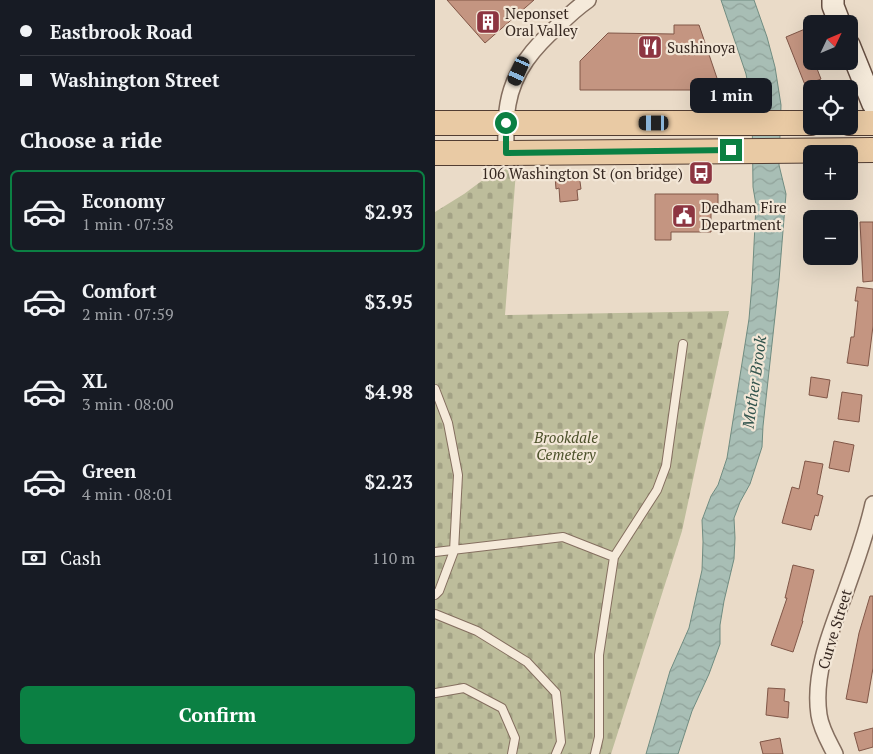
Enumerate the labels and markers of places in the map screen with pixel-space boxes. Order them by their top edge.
place label: Neponset Oral Valley [505,3,578,40]
building icon: Neponset Oral Valley [475,9,501,35]
restaurant icon: Sushinoya [637,34,663,60]
place label: Sushinoya [667,37,736,57]
bus stop icon: 106 Washington St (on bridge) [688,160,714,186]
place label: 106 Washington St (on bridge) [481,163,683,183]
place label: Dedham Fire Department [701,197,786,234]
public building icon: Dedham Fire Department [671,203,697,229]

